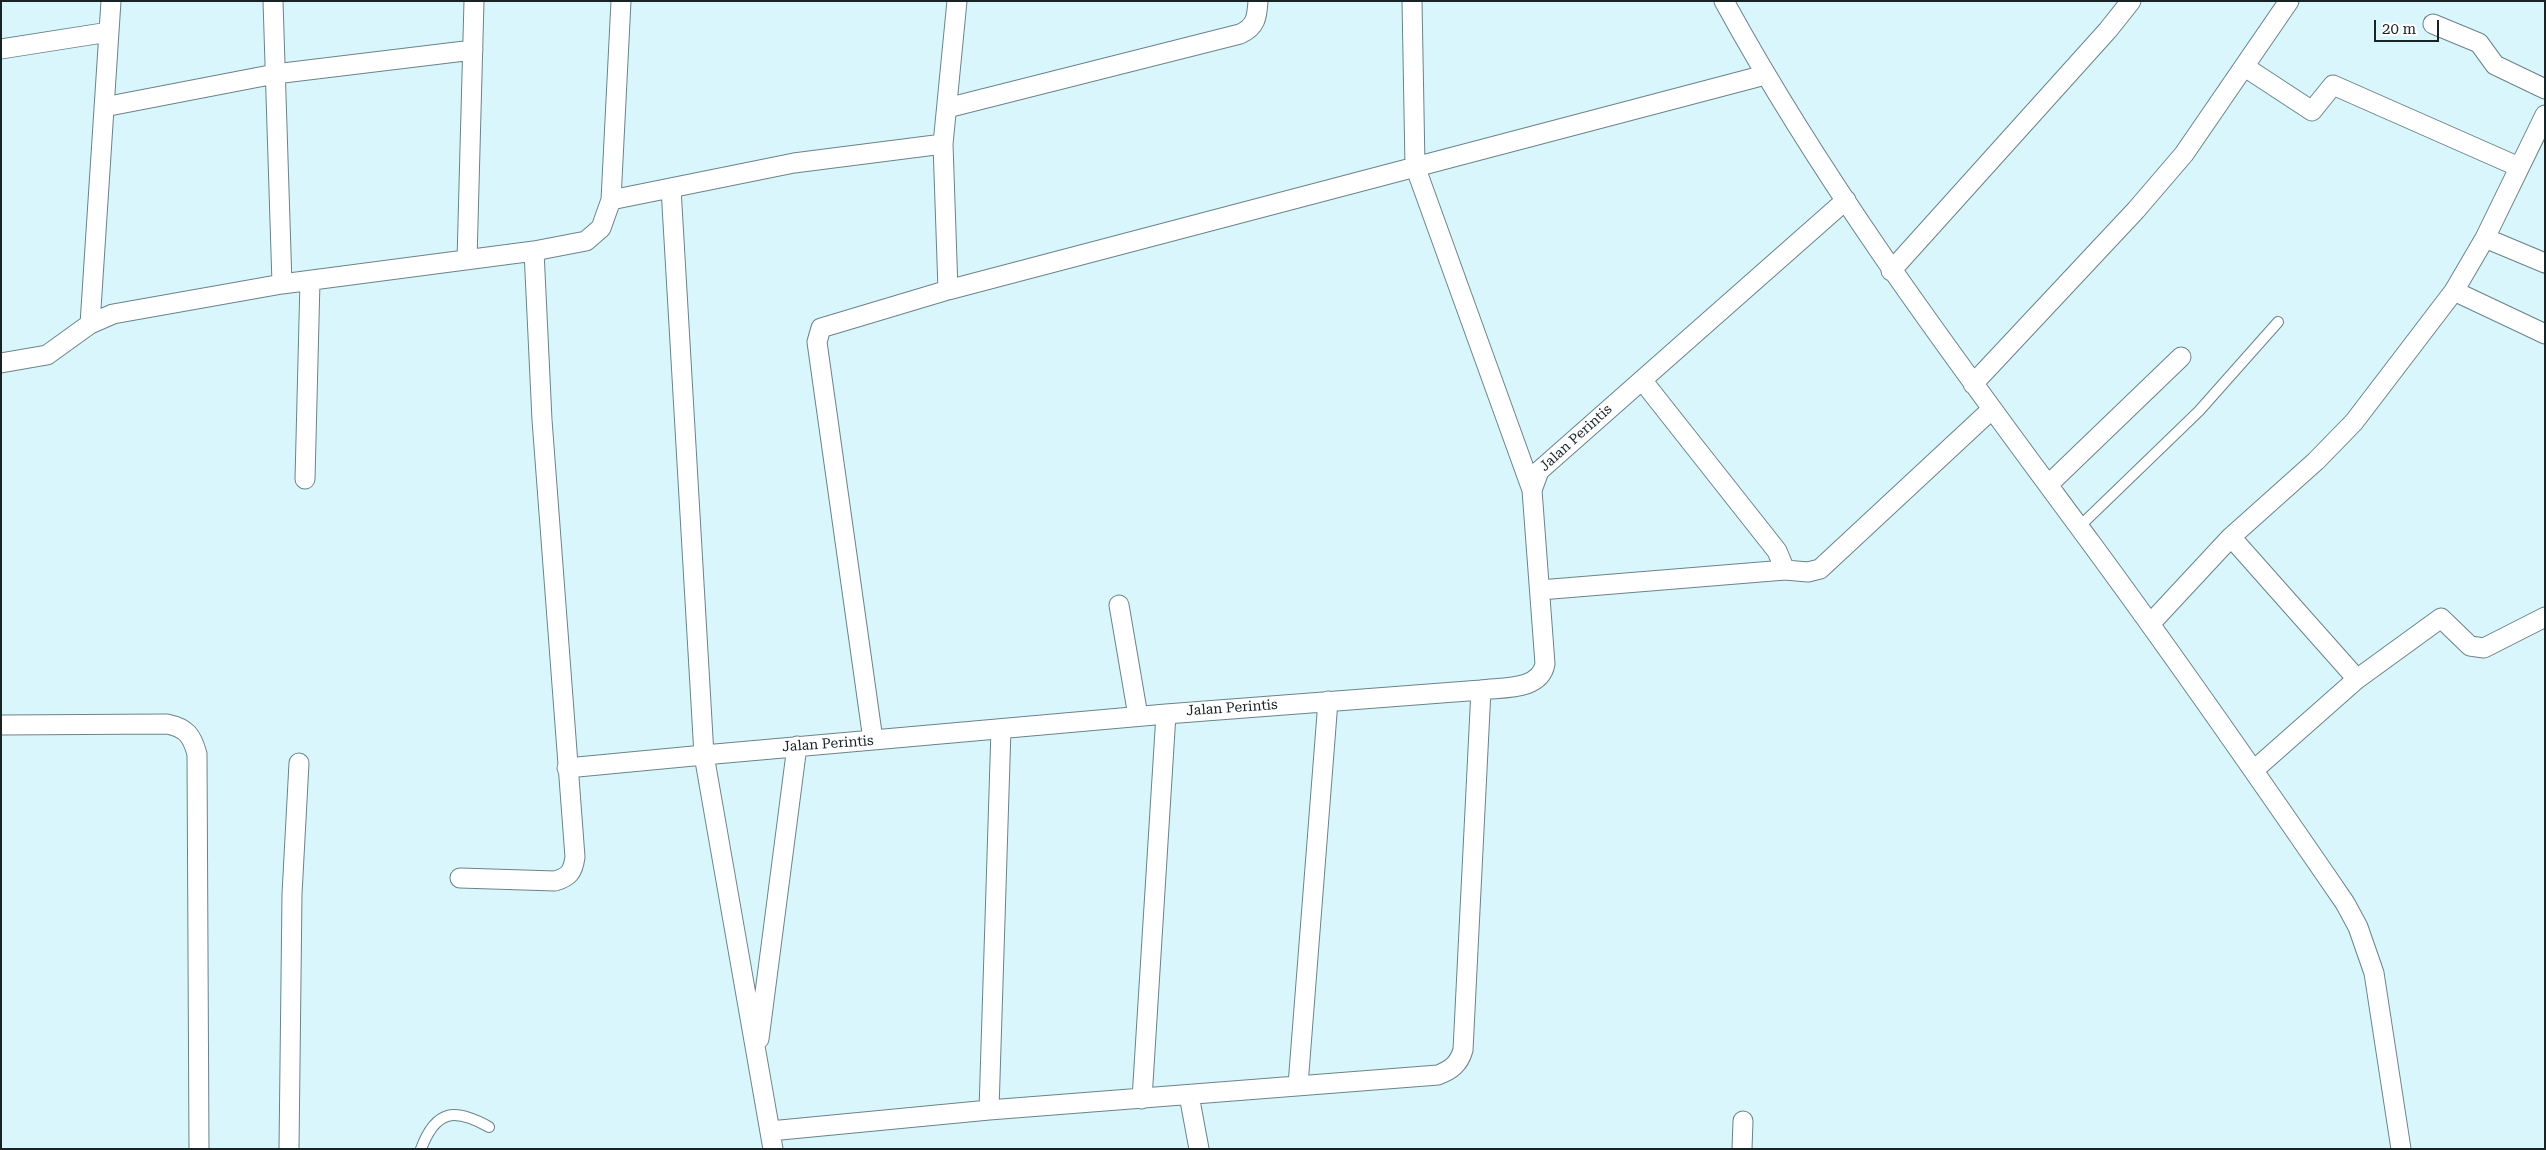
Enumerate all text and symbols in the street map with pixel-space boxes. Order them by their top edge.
scale bar [2376,10,2441,42]
text: 20 m [2382,20,2416,38]
street label: Jalan Perintis [1536,401,1616,475]
street label: Jalan Perintis [1186,696,1278,720]
street label: Jalan Perintis [782,732,874,756]

